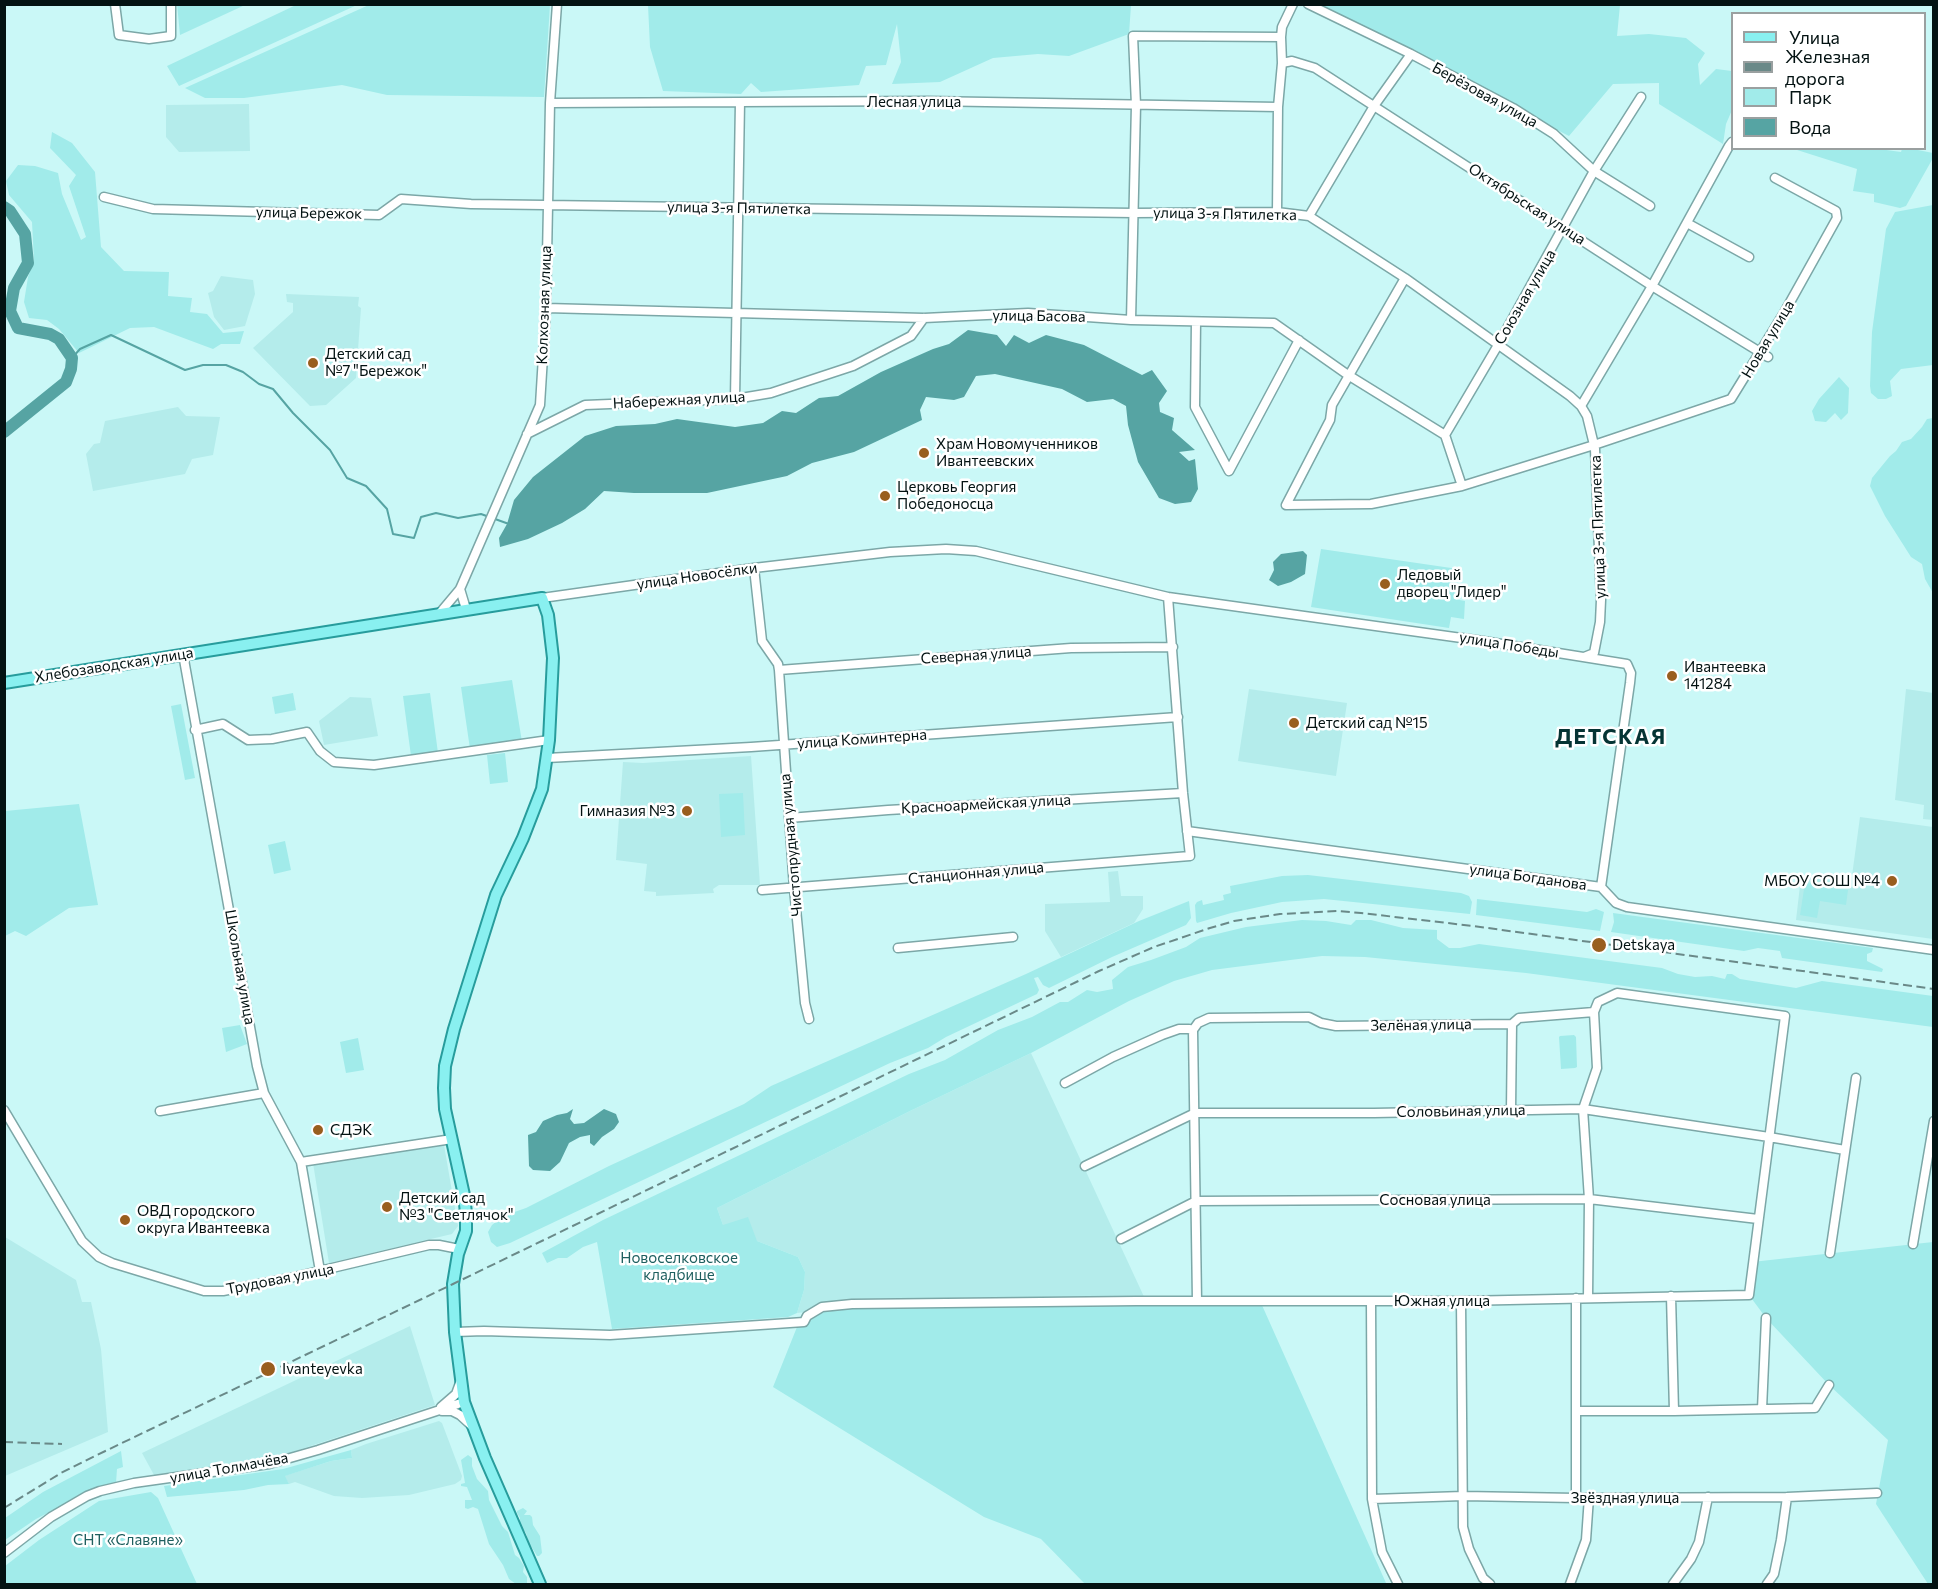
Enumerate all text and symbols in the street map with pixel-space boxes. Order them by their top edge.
legend [1731,12,1926,150]
text: Улица [1789,26,1840,48]
text: Железная дорога [1785,45,1870,89]
street label: Берёзовая улица [1429,59,1541,131]
text: Парк [1789,86,1832,108]
street label: Лесная улица [867,93,961,111]
text: Вода [1789,116,1831,138]
street label: Октябрьская улица [1465,159,1589,249]
street label: улица 3-я Пятилетка [667,198,811,218]
street label: улица Бережок [256,203,362,223]
street label: улица 3-я Пятилетка [1153,204,1297,224]
street label: Колхозная улица [533,245,555,365]
street label: Союзная улица [1490,246,1560,348]
street label: Новая улица [1738,297,1798,381]
street label: улица Басова [992,306,1086,326]
place label: Детский сад №7 "Бережок" [325,345,427,380]
marker: Детский сад №7 "Бережок" [306,356,320,370]
street label: Набережная улица [612,388,746,412]
place label: Храм Новомученников Ивантеевских [936,435,1098,470]
marker: Храм Новомученников Ивантеевских [917,446,931,460]
street label: улица 3-я Пятилетка [1586,455,1610,599]
place label: Церковь Георгия Победоносца [897,478,1016,513]
marker: Церковь Георгия Победоносца [878,489,892,503]
street label: улица Новосёлки [636,559,758,593]
place label: Ледовый дворец "Лидер" [1397,566,1507,601]
marker: Ледовый дворец "Лидер" [1378,577,1392,591]
street label: улица Победы [1458,628,1560,662]
street label: Северная улица [920,642,1032,668]
street label: Хлебозаводская улица [33,644,195,686]
place label: Ивантеевка 141284 [1684,658,1766,693]
marker: Ивантеевка 141284 [1665,669,1679,683]
place label: Детский сад №15 [1306,714,1428,732]
marker: Детский сад №15 [1287,716,1301,730]
district label: ДЕТСКАЯ [1555,724,1667,750]
street label: улица Коминтерна [796,725,928,753]
street label: Чистопрудная улица [776,773,806,917]
street label: Красноармейская улица [901,791,1071,817]
place label: Гимназия №3 [579,802,675,820]
marker: Гимназия №3 [680,804,694,818]
street label: Станционная улица [907,858,1045,888]
street label: улица Богданова [1468,860,1588,894]
place label: МБОУ СОШ №4 [1764,872,1880,890]
marker: МБОУ СОШ №4 [1885,874,1899,888]
street label: Школьная улица [221,908,259,1026]
marker: Detskaya [1590,936,1608,954]
place label: Detskaya [1612,936,1675,954]
street label: Зелёная улица [1370,1015,1472,1035]
street label: Соловьиная улица [1396,1101,1526,1121]
place label: СДЭК [330,1121,372,1139]
marker: СДЭК [311,1123,325,1137]
place label: Детский сад №3 "Светлячок" [399,1189,514,1224]
street label: Сосновая улица [1379,1191,1491,1209]
marker: Детский сад №3 "Светлячок" [380,1200,394,1214]
place label: ОВД городского округа Ивантеевка [137,1202,270,1237]
marker: ОВД городского округа Ивантеевка [118,1213,132,1227]
park label: Новоселковское кладбище [620,1249,738,1284]
street label: Трудовая улица [225,1260,335,1298]
street label: Южная улица [1394,1292,1490,1310]
marker: Ivanteyevka [259,1360,277,1378]
place label: Ivanteyevka [282,1360,363,1378]
street label: улица Толмачёва [168,1449,290,1487]
street label: Звёздная улица [1571,1489,1679,1507]
park label: СНТ «Славяне» [73,1531,183,1549]

